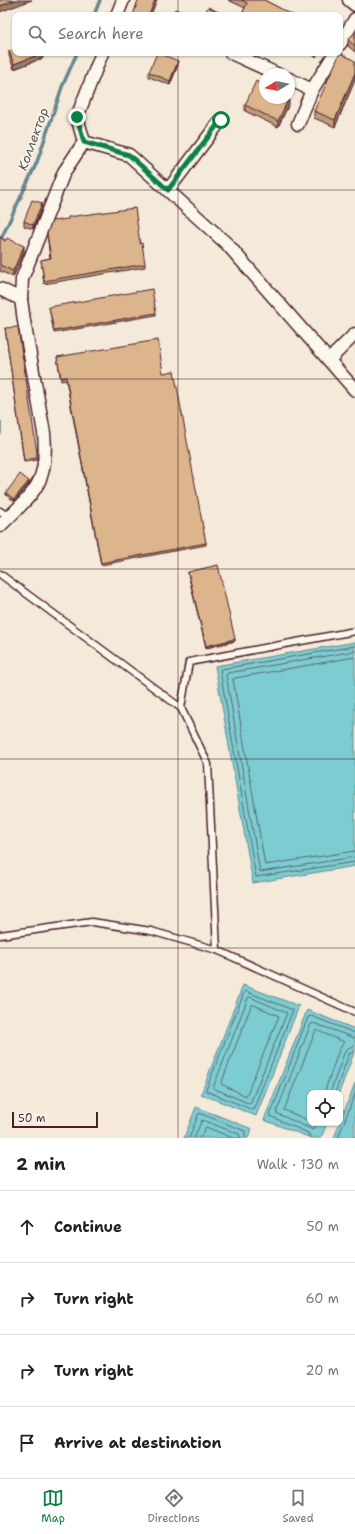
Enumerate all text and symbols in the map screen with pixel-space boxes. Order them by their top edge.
search box [12,12,343,56]
icon: search [26,23,48,45]
text: Search here [58,24,144,44]
north arrow [259,68,295,104]
water label: Коллектор [14,105,52,173]
route end [68,108,86,126]
route start [212,111,230,129]
map controls [307,1090,343,1126]
button: locate [307,1090,343,1126]
scale bar [12,1110,98,1129]
text: 50 m [18,1111,46,1126]
text: 2 min [16,1153,66,1175]
text: Walk · 130 m [257,1156,339,1173]
icon: ahead [16,1216,38,1238]
text: Continue [54,1217,122,1237]
text: 50 m [306,1218,339,1235]
icon: right [16,1288,38,1310]
text: Turn right [54,1289,134,1309]
text: 60 m [306,1290,339,1307]
icon: right [16,1360,38,1382]
text: Turn right [54,1361,134,1381]
text: 20 m [306,1362,339,1379]
icon: arrive [16,1432,38,1454]
text: Arrive at destination [54,1433,222,1453]
tab: Map [41,1487,65,1526]
tab: Directions [147,1487,200,1526]
tab: Saved [282,1487,314,1526]

